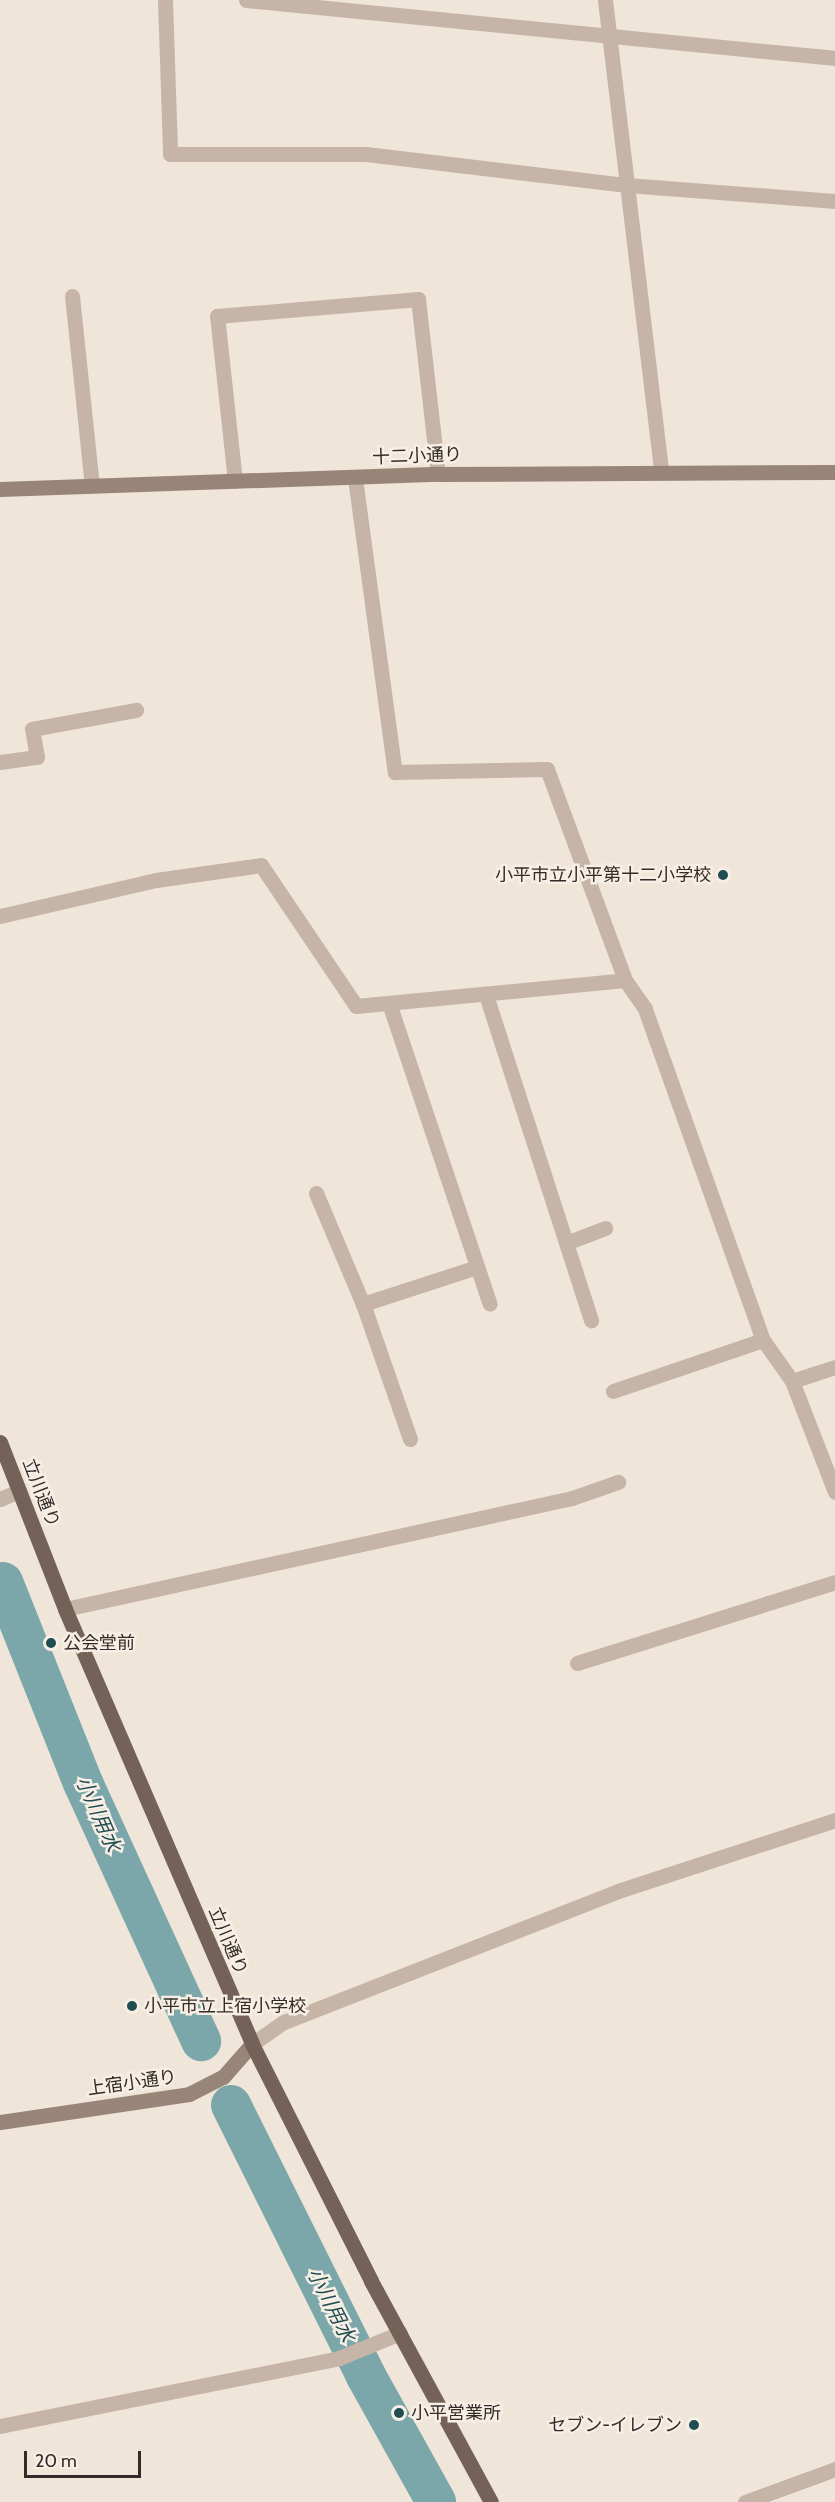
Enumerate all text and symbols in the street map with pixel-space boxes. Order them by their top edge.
street label: 十二小通り [372,444,462,468]
place label: 小平市立小平第十二小学校 [495,864,711,886]
marker: 小平市立小平第十二小学校 [716,868,730,882]
street label: 立川通り [18,1456,64,1530]
place label: 公会堂前 [63,1632,135,1654]
marker: 公会堂前 [44,1636,58,1650]
water label: 小川用水 [71,1773,125,1855]
street label: 立川通り [204,1904,252,1978]
place label: 小平市立上宿小学校 [144,1995,306,2017]
marker: 小平市立上宿小学校 [125,1999,139,2013]
street label: 上宿小通り [86,2066,178,2100]
water label: 小川用水 [302,2264,360,2346]
place label: 小平営業所 [411,2402,501,2424]
marker: 小平営業所 [392,2406,406,2420]
place label: セブン-イレブン [548,2414,682,2436]
marker: セブン-イレブン [687,2418,701,2432]
scale bar [27,2439,144,2477]
text: 20 m [35,2450,77,2472]

